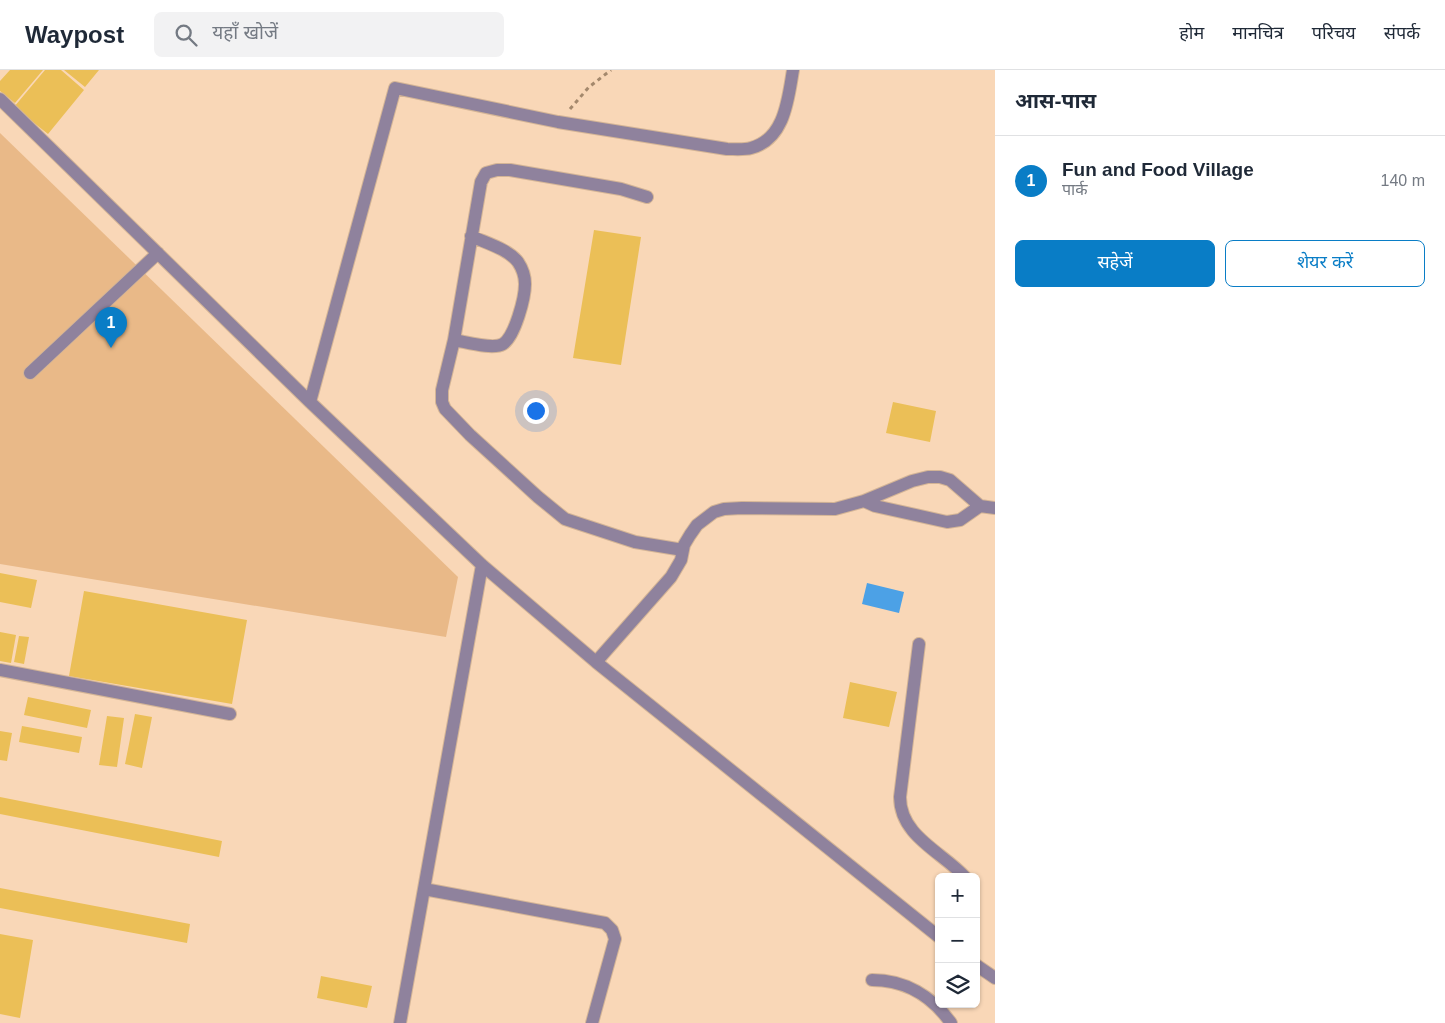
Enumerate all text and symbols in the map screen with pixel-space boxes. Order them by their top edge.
search box [154,12,504,57]
text: Waypost [25,21,124,48]
icon: search [172,21,200,49]
text: यहाँ खोजें [212,22,278,43]
text: होम [1179,23,1204,43]
text: मानचित्र [1232,23,1284,43]
text: परिचय [1312,23,1356,43]
text: संपर्क [1384,23,1420,43]
text: आस-पास [1015,89,1096,112]
text: Fun and Food Village [1062,159,1254,180]
text: 1 [1027,172,1035,189]
text: 140 m [1381,172,1425,189]
text: पार्क [1062,181,1088,198]
button: सहेजें [1015,240,1215,287]
button: शेयर करें [1225,240,1425,287]
pin: 1 [95,307,127,348]
your location [523,398,549,424]
map controls [935,873,980,1008]
button: + [935,873,980,918]
button: − [935,918,980,963]
button: layers [935,963,980,1008]

